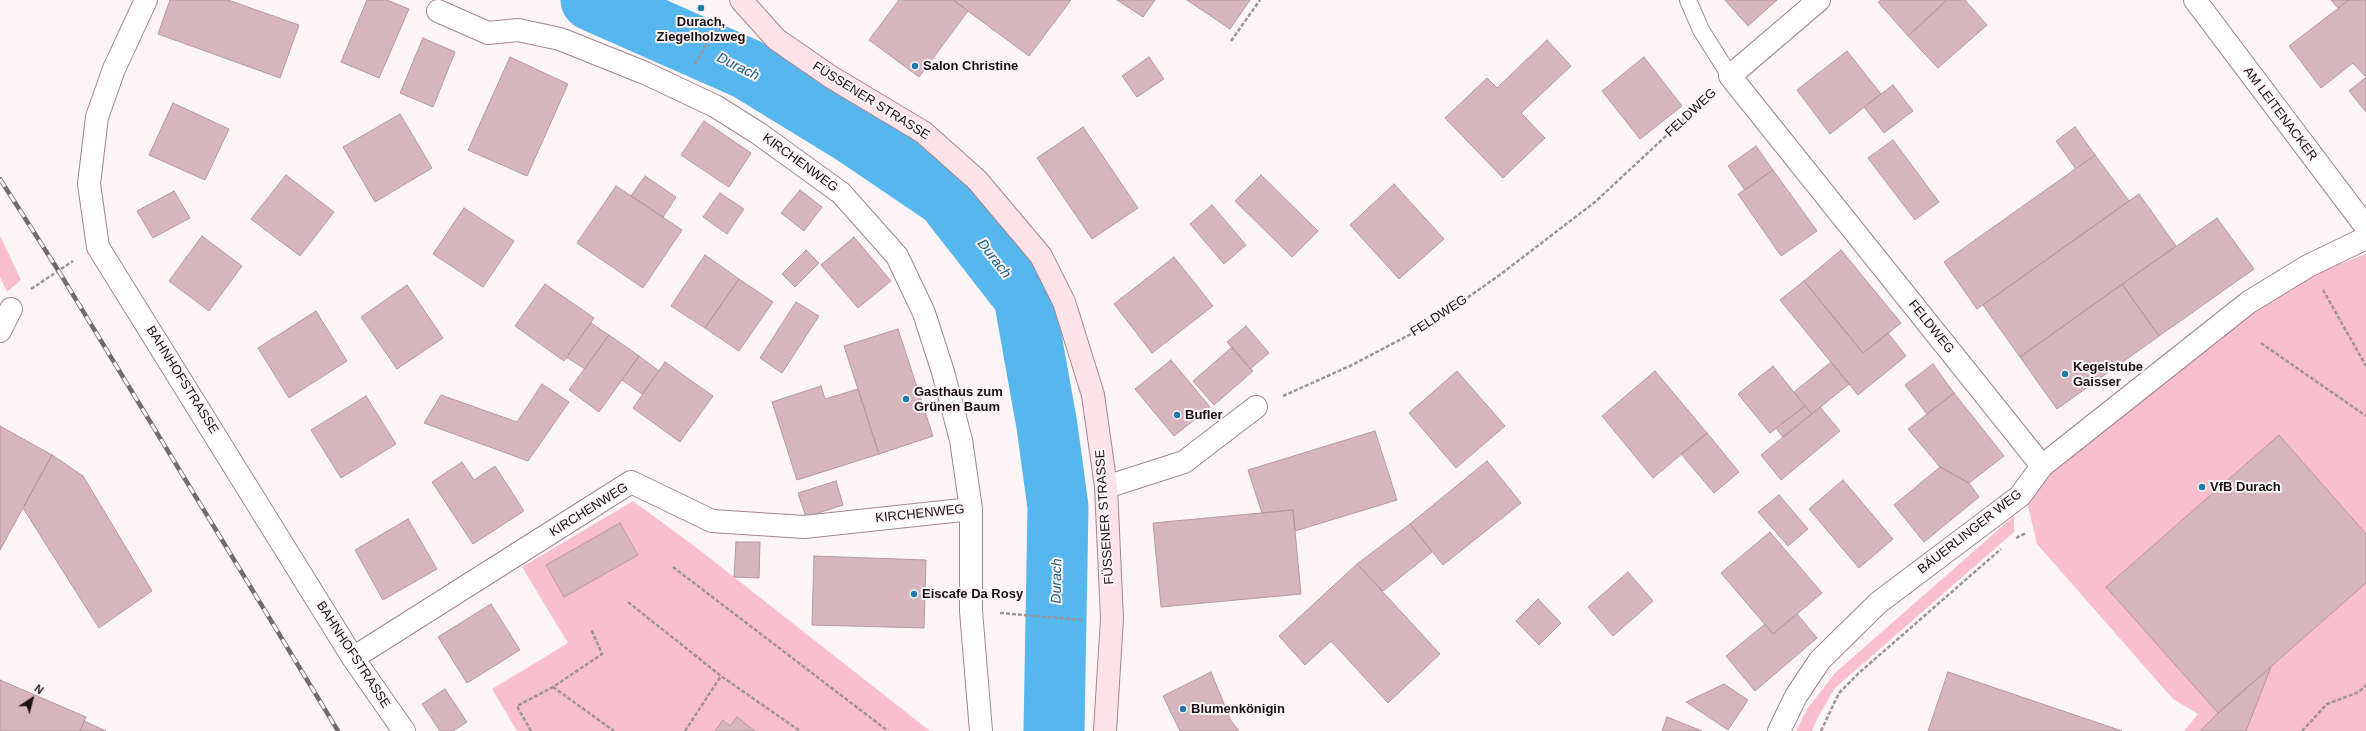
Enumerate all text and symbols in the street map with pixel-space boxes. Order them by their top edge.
marker: Durach, Ziegelholzweg [696,3,706,13]
place label: Durach, Ziegelholzweg [657,14,745,45]
water label: Durach [714,50,762,84]
place label: Salon Christine [923,58,1018,74]
street label: FÜSSENER STRASSE [810,59,932,143]
marker: Salon Christine [910,61,920,71]
street label: AM LEITENACKER [2240,64,2320,164]
street label: FELDWEG [1662,85,1720,141]
street label: KIRCHENWEG [759,130,841,196]
water label: Durach [973,236,1015,282]
street label: FELDWEG [1408,292,1470,340]
street label: FELDWEG [1905,297,1957,357]
street label: BAHNHOFSTRASSE [142,323,222,437]
place label: Kegelstube Gaisser [2073,359,2143,390]
marker: Kegelstube Gaisser [2060,369,2070,379]
place label: Gasthaus zum Grünen Baum [914,384,1003,415]
marker: Gasthaus zum Grünen Baum [901,394,911,404]
place label: Bufler [1185,407,1223,423]
marker: Bufler [1172,410,1182,420]
street label: FÜSSENER STRASSE [1093,449,1117,585]
place label: VfB Durach [2210,479,2281,495]
street label: KIRCHENWEG [547,480,631,540]
marker: VfB Durach [2197,482,2207,492]
street label: BÄUERLINGER WEG [1915,486,2025,578]
street label: KIRCHENWEG [875,502,965,526]
water label: Durach [1048,558,1066,604]
place label: Eiscafe Da Rosy [922,586,1023,602]
marker: Eiscafe Da Rosy [909,589,919,599]
street label: BAHNHOFSTRASSE [313,599,393,711]
north arrow [12,679,52,719]
text: N [32,682,46,696]
place label: Blumenkönigin [1191,701,1285,717]
marker: Blumenkönigin [1178,704,1188,714]

